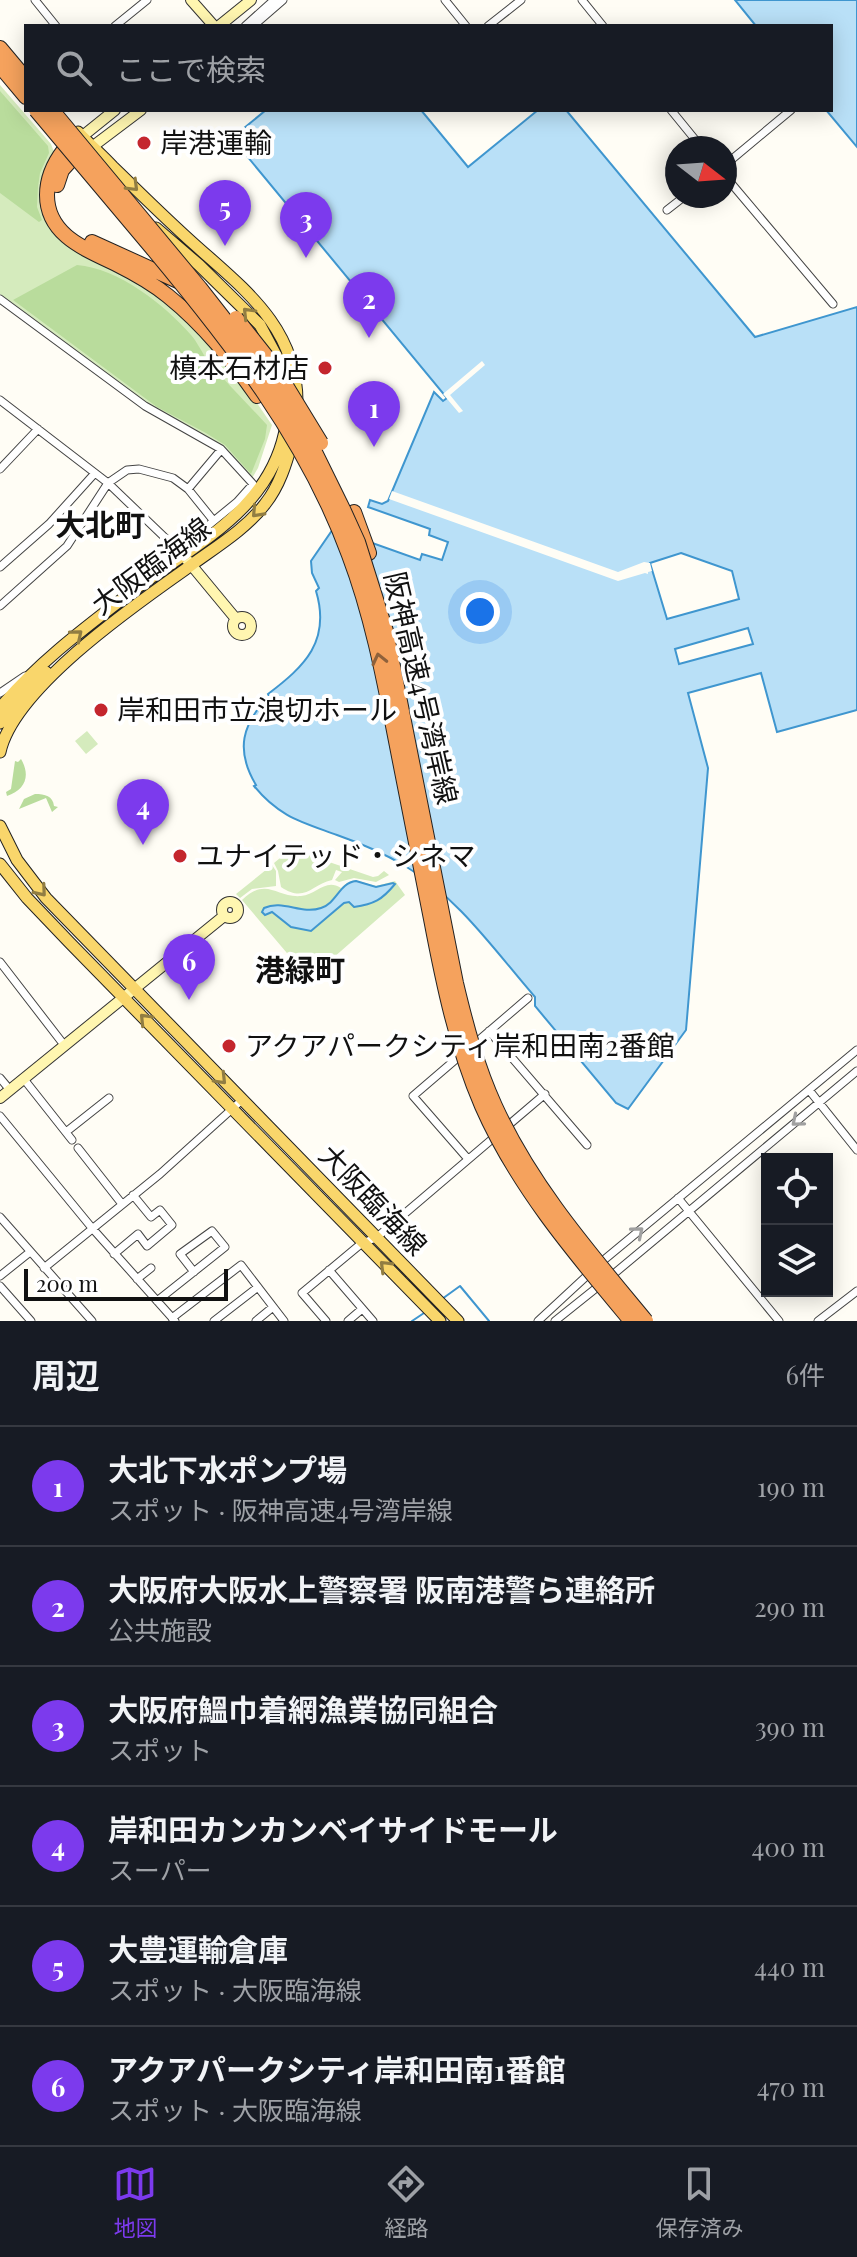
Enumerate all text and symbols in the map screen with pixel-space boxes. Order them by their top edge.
search box [24,24,833,112]
icon: search [52,46,96,90]
text: ここで検索 [116,49,266,89]
place label: 岸港運輸 [160,123,272,160]
marker: 岸港運輸 [135,134,153,152]
north arrow [665,136,737,208]
one-way arrow [124,177,138,191]
pin: 5 [199,180,251,246]
pin: 3 [280,192,332,258]
pin: 2 [343,272,395,338]
one-way arrow [243,308,258,322]
place label: 槙本石材店 [169,348,309,385]
marker: 槙本石材店 [316,359,334,377]
pin: 1 [348,381,400,447]
one-way arrow [252,503,267,517]
district label: 大北町 [55,504,145,544]
street label: 大阪臨海線 [83,508,217,622]
street label: 阪神高速4号湾岸線 [378,568,467,808]
your location [460,592,500,632]
one-way arrow [68,630,82,645]
one-way arrow [371,652,388,666]
place label: 岸和田市立浪切ホール [117,690,397,727]
marker: 岸和田市立浪切ホール [92,701,110,719]
pin: 4 [117,779,169,845]
place label: ユナイテッド・シネマ [196,836,475,873]
marker: ユナイテッド・シネマ [171,847,189,865]
one-way arrow [31,882,46,897]
pin: 6 [163,934,215,1000]
district label: 港緑町 [255,949,345,989]
one-way arrow [140,1014,154,1028]
place label: アクアパークシティ岸和田南2番館 [245,1026,675,1063]
marker: アクアパークシティ岸和田南2番館 [220,1037,238,1055]
one-way arrow [212,1070,227,1084]
one-way arrow [792,1111,806,1126]
street label: 大阪臨海線 [312,1136,436,1262]
map controls [761,1153,833,1297]
button: locate [761,1153,833,1225]
button: layers [761,1225,833,1297]
one-way arrow [629,1227,643,1242]
one-way arrow [379,1261,394,1275]
scale bar [24,1265,228,1301]
text: 200 m [36,1268,98,1298]
text: 周辺 [32,1351,100,1397]
text: 6件 [786,1357,825,1392]
text: 大北下水ポンプ場 [108,1449,347,1489]
text: 1 [53,1469,63,1504]
text: 190 m [757,1469,825,1504]
text: スポット · 阪神高速4号湾岸線 [108,1492,453,1527]
text: 大阪府大阪水上警察署 阪南港警ら連絡所 [108,1569,655,1609]
text: 2 [51,1589,65,1624]
text: 290 m [754,1589,825,1624]
text: 公共施設 [108,1612,212,1647]
text: 大阪府鰮巾着網漁業協同組合 [108,1689,498,1729]
text: 3 [52,1709,64,1744]
text: 390 m [755,1709,825,1744]
text: スポット [108,1732,212,1767]
text: 岸和田カンカンベイサイドモール [108,1809,558,1849]
text: 4 [51,1829,65,1864]
text: 400 m [751,1829,825,1864]
text: スーパー [108,1852,212,1887]
text: 大豊運輸倉庫 [108,1929,288,1969]
text: 5 [52,1949,64,1984]
text: 440 m [754,1949,825,1984]
text: スポット · 大阪臨海線 [108,1972,362,2007]
text: アクアパークシティ岸和田南1番館 [108,2049,566,2089]
text: 6 [51,2069,65,2104]
text: 470 m [757,2069,825,2104]
text: スポット · 大阪臨海線 [108,2092,362,2127]
tab: 地図 [113,2162,158,2242]
tab: 経路 [384,2162,429,2242]
tab: 保存済み [655,2162,744,2242]

